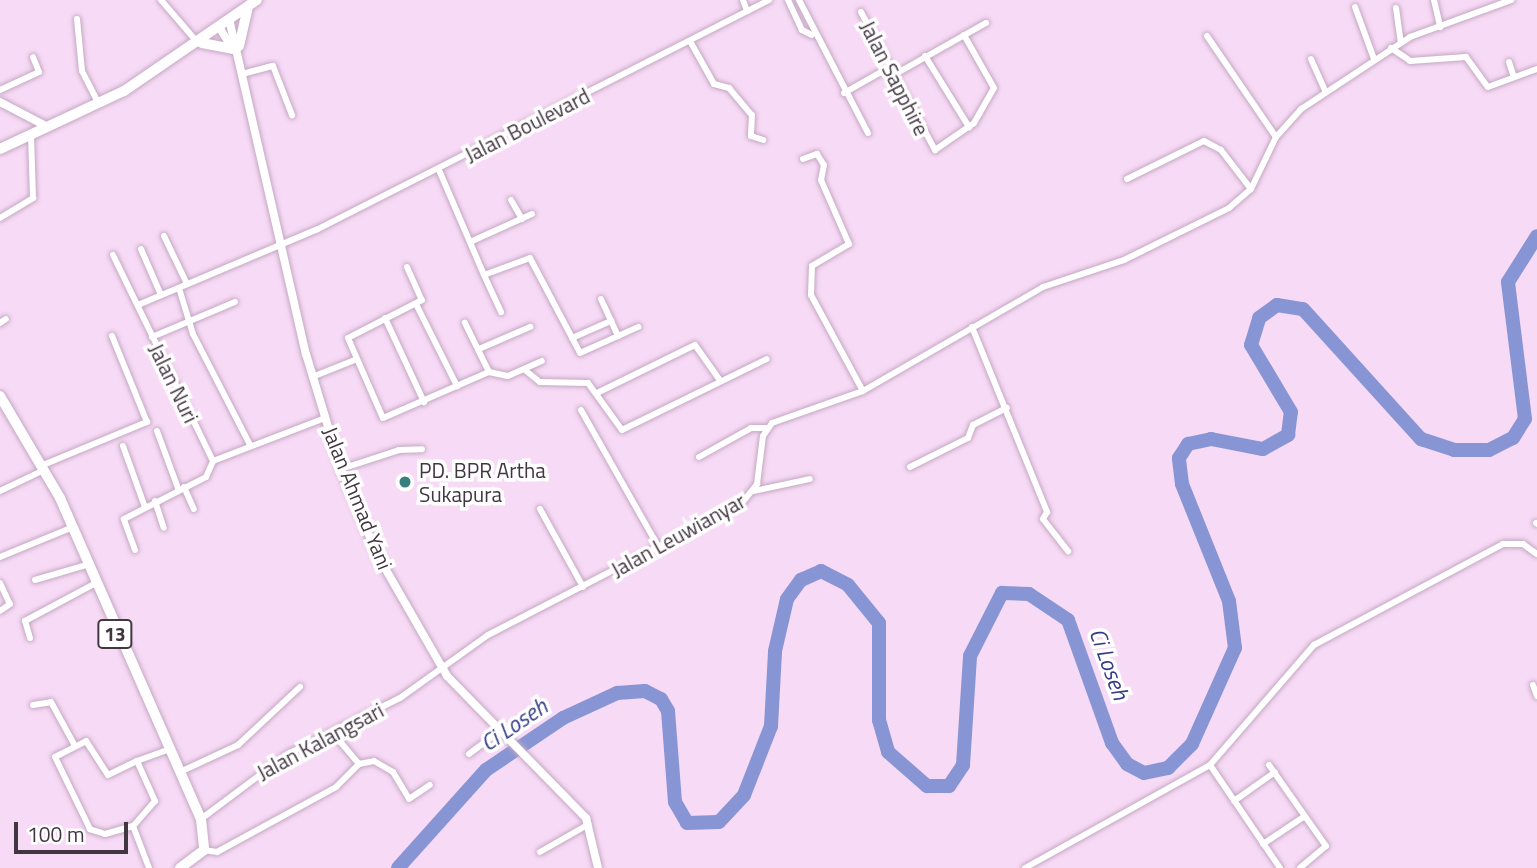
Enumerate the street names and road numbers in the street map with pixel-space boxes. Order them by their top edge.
street label: Jalan Sapphire [855,16,935,140]
street label: Jalan Boulevard [460,83,594,167]
street label: Jalan Nuri [144,339,204,427]
street label: Jalan Ahmad Yani [318,423,398,573]
street label: Jalan Leuwianyar [606,488,750,582]
road number: 13 [96,618,134,650]
street label: Jalan Kalangsari [252,697,388,785]

